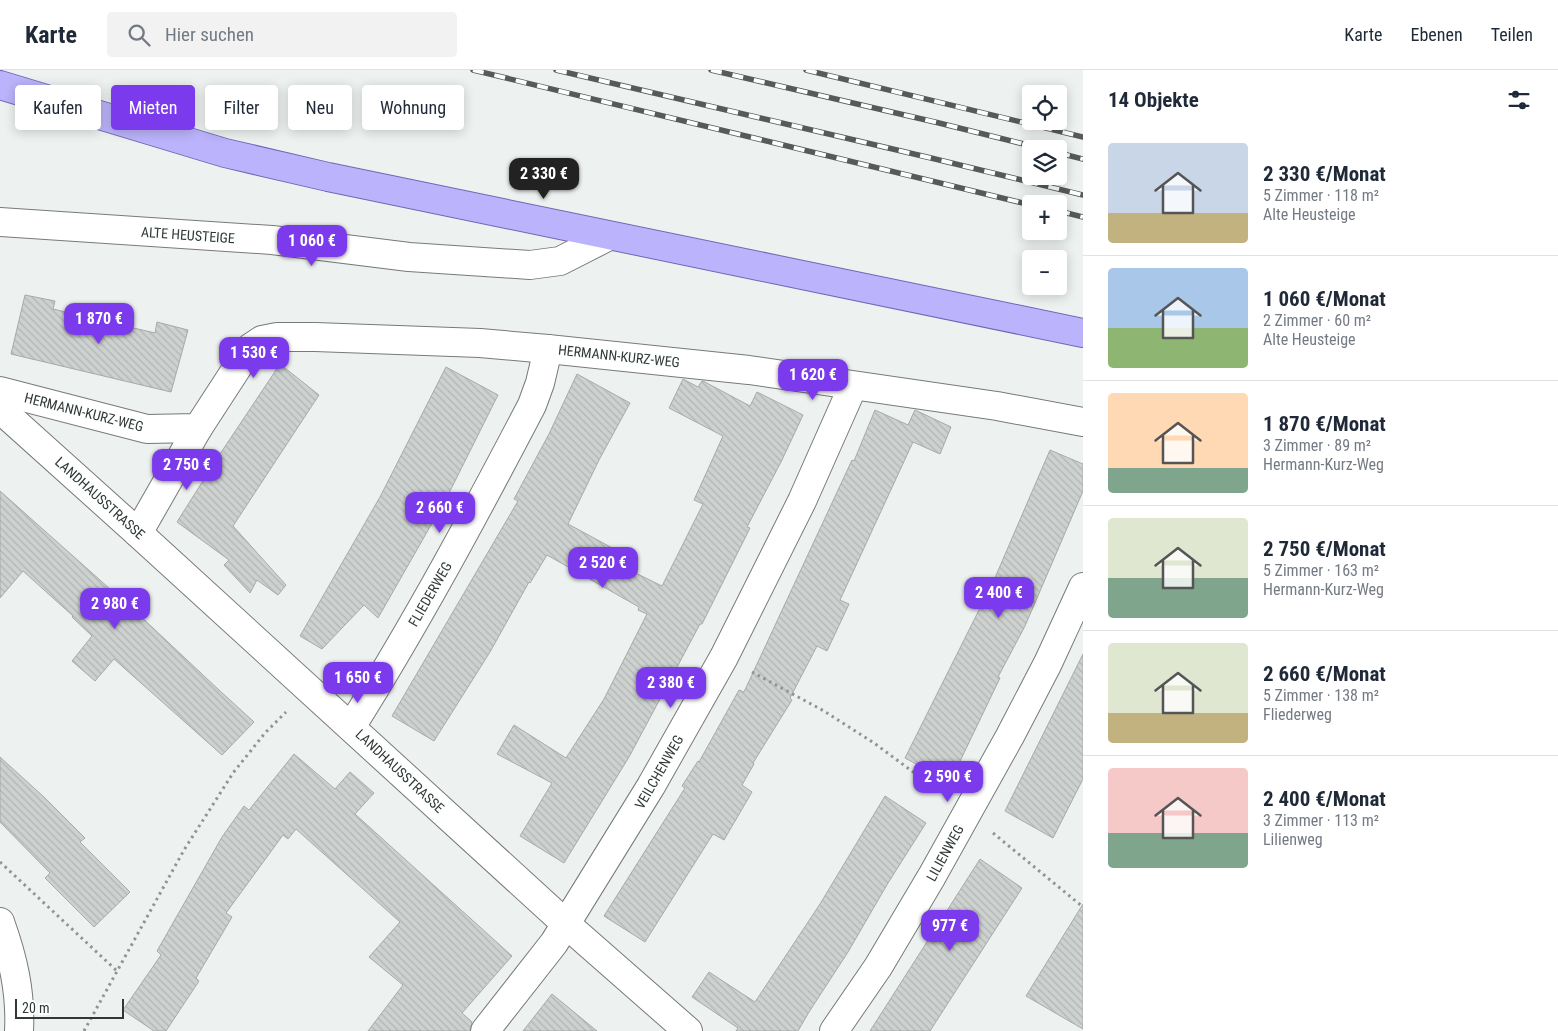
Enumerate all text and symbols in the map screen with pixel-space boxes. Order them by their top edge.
search box [107,12,457,57]
text: Karte [25,21,77,49]
icon: search [125,21,153,49]
text: Hier suchen [165,23,254,46]
text: Karte [1344,24,1383,45]
text: Ebenen [1411,24,1463,45]
text: Teilen [1491,24,1533,45]
chip: Kaufen [15,85,101,130]
chip: Mieten [111,85,195,130]
chip: Filter [205,85,278,130]
chip: Neu [288,85,352,130]
chip: Wohnung [362,85,464,130]
map controls [1022,85,1067,295]
button: locate [1022,85,1067,130]
icon: filters [1505,86,1533,114]
text: 14 Objekte [1108,88,1199,112]
button: layers [1022,140,1067,185]
pin: 2 330 € [498,158,590,200]
text: 2 330 €/Monat [1263,162,1386,186]
icon: home [1148,163,1208,223]
text: 2 330 € [520,164,568,183]
text: 5 Zimmer · 118 m² [1263,186,1379,205]
button: + [1022,195,1067,240]
text: Alte Heusteige [1263,205,1356,224]
street label: ALTE HEUSTEIGE [141,224,236,246]
pin: 1 060 € [266,224,358,267]
text: 1 060 € [288,231,336,250]
button: − [1022,250,1067,295]
text: 1 060 €/Monat [1263,287,1386,311]
icon: home [1148,288,1208,348]
pin: 1 870 € [53,302,145,345]
text: 1 870 € [75,309,123,328]
text: 2 Zimmer · 60 m² [1263,311,1371,330]
text: Alte Heusteige [1263,330,1356,349]
pin: 1 530 € [208,336,300,379]
street label: HERMANN-KURZ-WEG [557,342,681,370]
text: 1 530 € [230,343,278,362]
pin: 1 620 € [767,358,859,401]
text: 1 620 € [789,365,837,384]
street label: HERMANN-KURZ-WEG [23,389,145,435]
text: 1 870 €/Monat [1263,412,1386,436]
icon: home [1148,413,1208,473]
text: 3 Zimmer · 89 m² [1263,436,1371,455]
pin: 2 750 € [141,448,233,491]
street label: LANDHAUSSTRASSE [52,454,148,542]
text: 2 750 € [163,455,211,474]
text: Hermann-Kurz-Weg [1263,455,1384,474]
pin: 2 660 € [394,492,486,534]
text: 2 660 € [416,498,464,517]
text: 2 750 €/Monat [1263,537,1386,561]
icon: home [1148,538,1208,598]
pin: 2 520 € [557,546,649,589]
text: 2 520 € [579,553,627,572]
street label: FLIEDERWEG [405,559,455,629]
text: 5 Zimmer · 163 m² [1263,561,1379,580]
pin: 2 400 € [953,576,1045,619]
text: Hermann-Kurz-Weg [1263,580,1384,599]
text: 2 400 € [975,583,1023,602]
pin: 2 980 € [69,588,161,630]
text: 2 980 € [91,594,139,613]
pin: 1 650 € [312,662,404,704]
text: 2 660 €/Monat [1263,662,1386,686]
icon: home [1148,663,1208,723]
pin: 2 380 € [625,666,717,709]
text: 1 650 € [334,668,382,687]
text: 2 380 € [647,673,695,692]
text: 5 Zimmer · 138 m² [1263,686,1379,705]
text: Fliederweg [1263,705,1332,724]
street label: LANDHAUSSTRASSE [353,726,448,816]
street label: VEILCHENWEG [631,732,687,812]
pin: 2 590 € [902,760,994,803]
text: 2 590 € [924,767,972,786]
text: 2 400 €/Monat [1263,787,1386,811]
icon: home [1148,788,1208,848]
text: 3 Zimmer · 113 m² [1263,811,1379,830]
street label: LILIENWEG [923,822,967,884]
text: Lilienweg [1263,830,1323,849]
pin: 977 € [915,910,985,952]
text: 977 € [932,916,968,935]
scale bar [15,996,124,1019]
text: 20 m [22,1000,50,1016]

